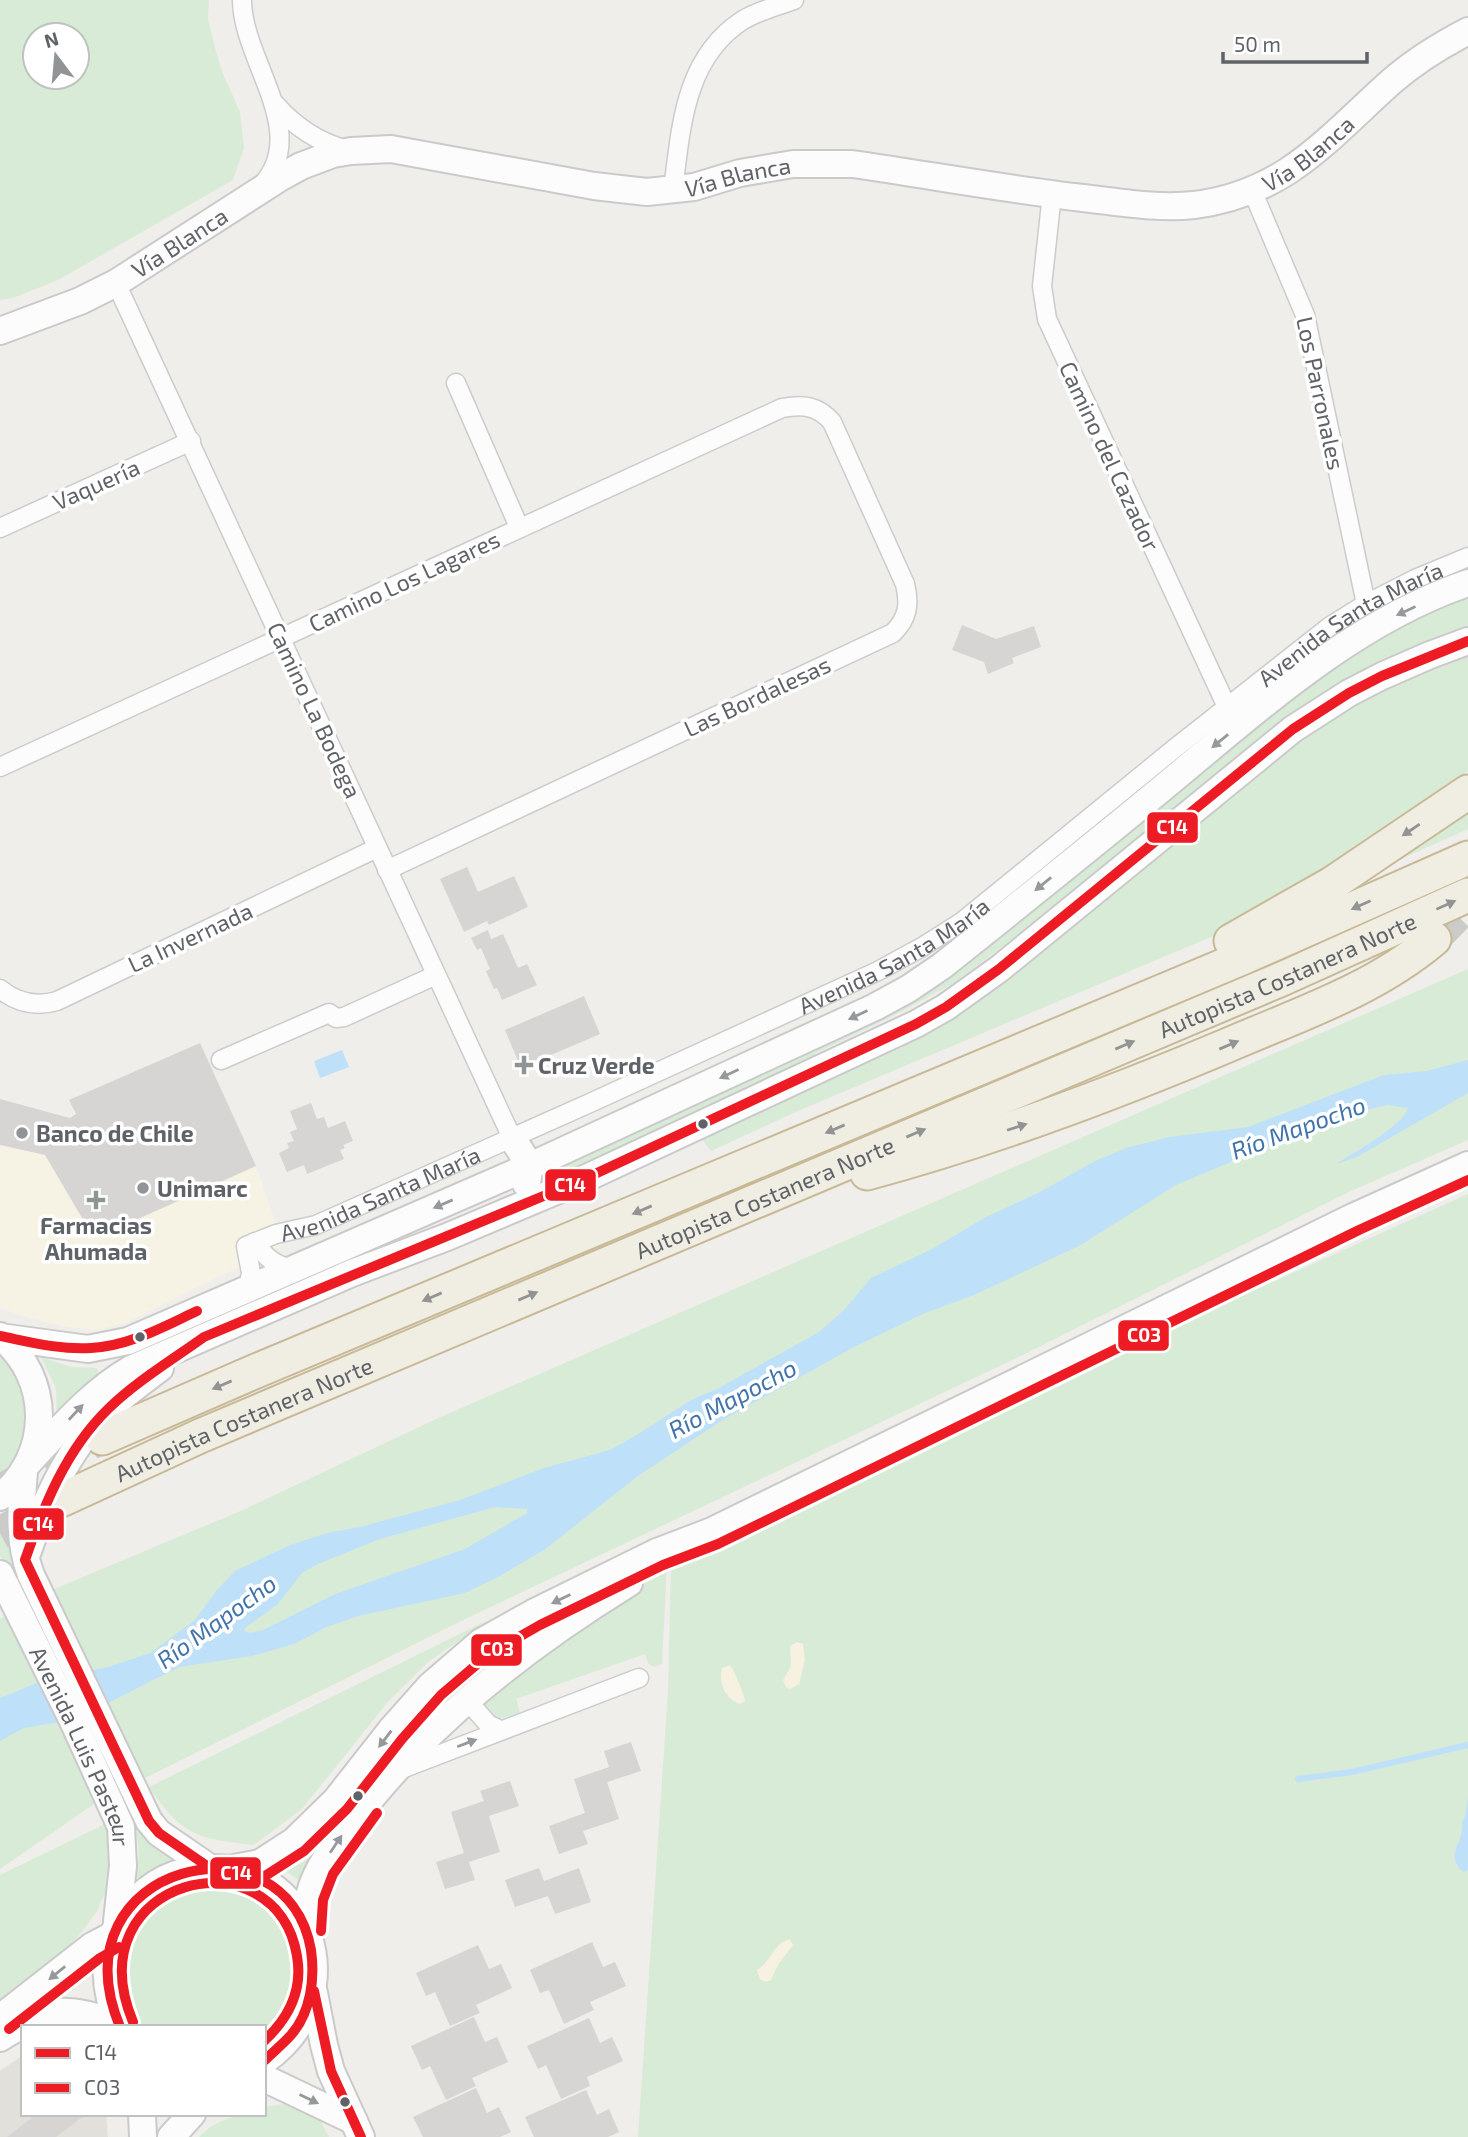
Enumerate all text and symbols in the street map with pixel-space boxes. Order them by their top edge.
north arrow [21,21,91,91]
scale bar [1223,21,1366,65]
text: N [41,26,61,52]
text: 50 m [1234,31,1281,56]
street label: Vía Blanca [1257,110,1360,197]
street label: Vía Blanca [683,151,793,202]
street label: Vía Blanca [126,201,233,283]
street label: Los Parronales [1291,314,1351,472]
street label: Camino del Cazador [1054,357,1166,555]
street label: Vaquería [48,452,144,516]
street label: Camino Los Lagares [304,524,504,638]
street label: Avenida Santa María [1252,555,1447,692]
one-way arrow [1395,606,1416,617]
street label: Camino La Bodega [262,618,368,802]
street label: Las Bordalesas [679,650,835,742]
one-way arrow [1211,733,1228,748]
line badge: C14 [1146,811,1199,844]
text: C14 [1156,815,1188,838]
one-way arrow [1402,824,1421,837]
one-way arrow [1034,877,1052,891]
street label: Avenida Santa María [794,891,995,1020]
street label: La Invernada [123,896,257,978]
one-way arrow [1351,899,1371,911]
one-way arrow [1436,899,1456,911]
street label: Autopista Costanera Norte [1154,906,1420,1043]
one-way arrow [847,1010,868,1021]
one-way arrow [1115,1039,1136,1050]
one-way arrow [1219,1039,1240,1050]
place label: Cruz Verde [538,1051,655,1079]
marker: Cruz Verde [516,1057,532,1073]
one-way arrow [719,1069,740,1080]
water label: Río Mapocho [1227,1089,1369,1165]
unlabelled marker [696,1117,710,1131]
place label: Banco de Chile [36,1119,194,1147]
one-way arrow [1006,1121,1027,1132]
one-way arrow [825,1124,846,1135]
marker: Banco de Chile [14,1125,30,1141]
one-way arrow [905,1127,926,1138]
street label: Autopista Costanera Norte [631,1130,898,1264]
street label: Avenida Santa María [278,1140,484,1247]
line badge: C14 [544,1168,597,1202]
text: C14 [554,1173,586,1196]
place label: Unimarc [157,1174,248,1202]
marker: Unimarc [135,1180,151,1196]
marker: Farmacias Ahumada [88,1192,104,1208]
one-way arrow [433,1199,454,1210]
one-way arrow [632,1204,653,1215]
place label: Farmacias Ahumada [40,1211,152,1265]
one-way arrow [517,1290,538,1301]
one-way arrow [422,1292,443,1303]
line badge: C03 [1117,1319,1170,1352]
text: C03 [1127,1323,1161,1346]
unlabelled marker [133,1330,147,1344]
street label: Autopista Costanera Norte [110,1351,377,1487]
water label: Río Mapocho [663,1352,801,1444]
one-way arrow [212,1380,233,1391]
one-way arrow [68,1403,84,1421]
line badge: C14 [12,1507,65,1541]
text: C14 [22,1512,54,1535]
water label: Río Mapocho [151,1568,281,1674]
one-way arrow [551,1594,571,1605]
line badge: C03 [470,1633,523,1667]
text: C03 [480,1637,514,1660]
street label: Avenida Luis Pasteur [24,1642,136,1847]
one-way arrow [377,1729,392,1747]
one-way arrow [456,1737,477,1748]
unlabelled marker [351,1789,365,1803]
one-way arrow [330,1834,343,1854]
line badge: C14 [209,1856,262,1890]
text: C14 [220,1861,252,1884]
one-way arrow [49,1966,67,1981]
legend [21,2025,266,2116]
text: C14 [84,2039,117,2064]
text: C03 [84,2074,120,2099]
one-way arrow [299,2093,319,2104]
unlabelled marker [338,2095,352,2109]

